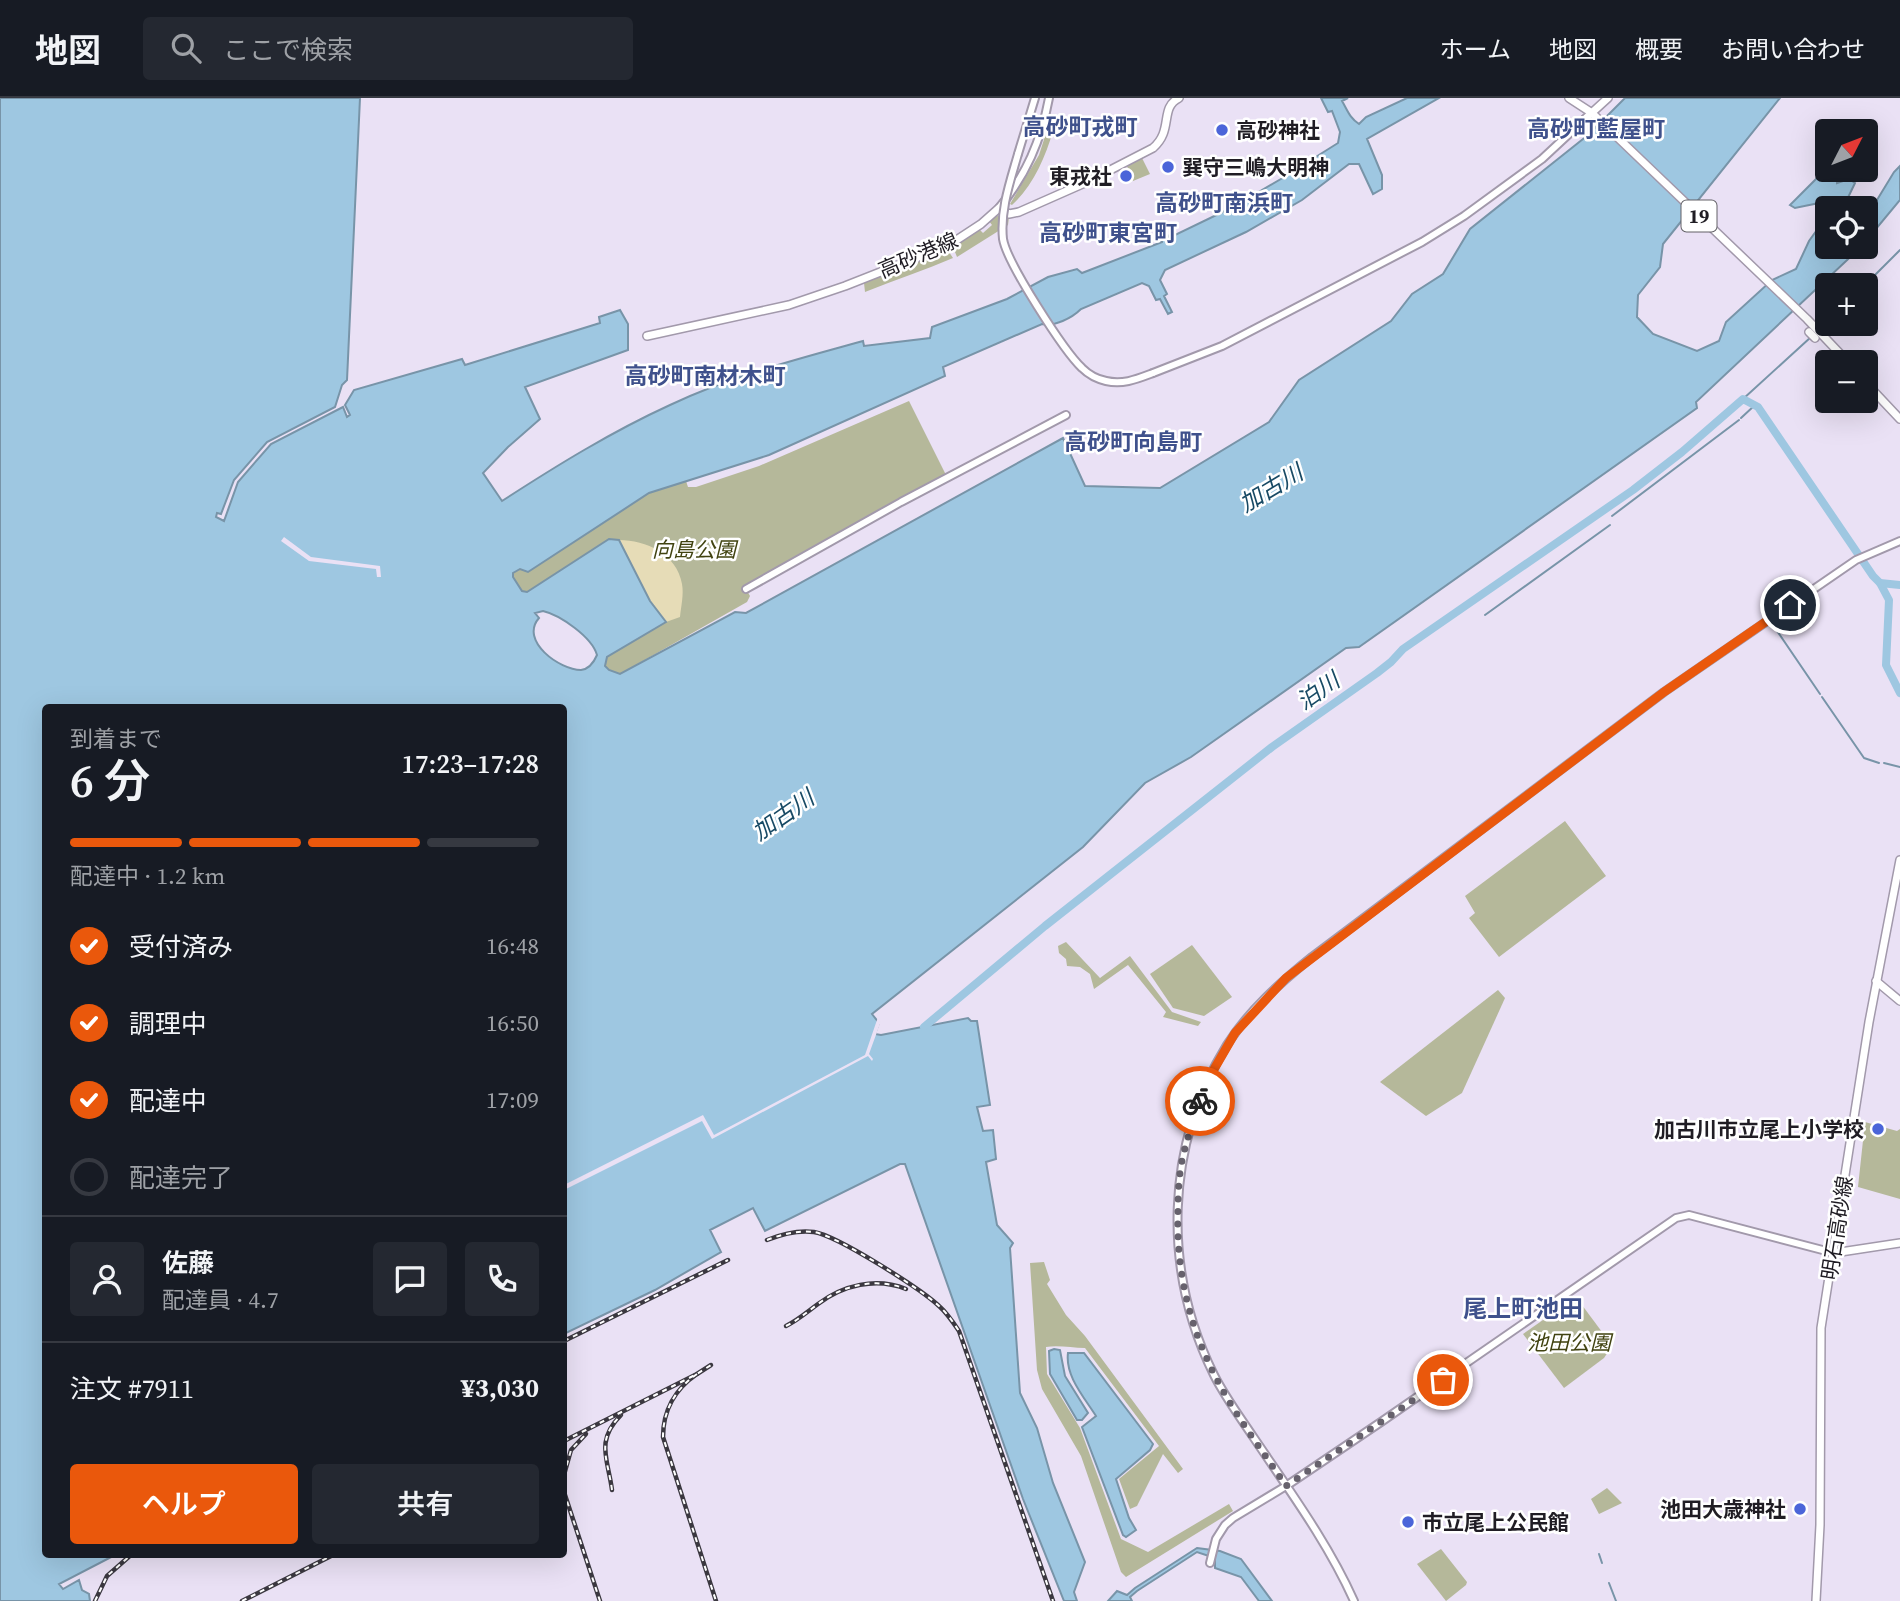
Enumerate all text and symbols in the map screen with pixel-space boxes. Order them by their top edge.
search box [143,17,633,80]
text: 地図 [35,28,101,73]
icon: search [167,29,205,67]
text: ここで検索 [223,32,353,68]
text: ホーム [1440,33,1511,66]
text: 地図 [1549,33,1597,66]
text: 概要 [1635,33,1683,66]
text: お問い合わせ [1721,33,1865,66]
district label: 高砂町戎町 [1023,111,1138,143]
district label: 高砂町藍屋町 [1527,113,1665,145]
place label: 高砂神社 [1236,116,1320,145]
north arrow [1815,119,1878,182]
map controls [1815,119,1878,413]
marker: 高砂神社 [1214,122,1230,138]
place label: 巽守三嶋大明神 [1182,153,1329,182]
marker: 巽守三嶋大明神 [1160,159,1176,175]
place label: 東戎社 [1049,162,1112,191]
marker: 東戎社 [1118,168,1134,184]
district label: 高砂町南浜町 [1155,187,1293,219]
button: locate [1815,196,1878,259]
road number: 19 [1682,200,1716,232]
district label: 高砂町東宮町 [1039,217,1177,249]
street label: 高砂港線 [874,225,962,285]
button: + [1815,273,1878,336]
button: − [1815,350,1878,413]
district label: 高砂町南材木町 [625,360,786,392]
district label: 高砂町向島町 [1064,426,1202,458]
water label: 加古川 [1233,455,1311,519]
park label: 向島公園 [652,535,739,564]
pin [1760,575,1820,635]
icon: home [1771,586,1809,624]
water label: 泊川 [1290,663,1348,717]
text: 到着まで [70,723,162,755]
text: 17:23–17:28 [402,746,539,782]
text: 6 分 [70,749,150,812]
water label: 加古川 [746,780,823,848]
text: 配達中 · 1.2 km [70,860,225,892]
icon: check [70,927,108,965]
text: 受付済み [129,929,233,965]
text: 16:48 [486,930,539,962]
icon: check [70,1004,108,1042]
text: 調理中 [129,1006,207,1042]
text: 16:50 [486,1007,539,1039]
courier [1165,1066,1235,1136]
icon: check [70,1081,108,1119]
icon: bike [1181,1082,1219,1120]
text: 配達中 [129,1083,207,1119]
text: 17:09 [486,1084,539,1116]
place label: 加古川市立尾上小学校 [1654,1115,1864,1144]
marker: 加古川市立尾上小学校 [1870,1121,1886,1137]
text: 配達完了 [129,1160,233,1196]
street label: 明石高砂線 [1814,1174,1860,1282]
button: person [70,1242,144,1316]
button: chat [373,1242,447,1316]
button: phone [465,1242,539,1316]
text: 佐藤 [162,1245,214,1281]
text: 配達員 · 4.7 [162,1284,279,1316]
district label: 尾上町池田 [1463,1292,1583,1325]
park label: 池田公園 [1527,1328,1614,1357]
pin [1413,1350,1473,1410]
icon: bag [1424,1361,1462,1399]
text: ¥3,030 [461,1370,539,1406]
text: 注文 #7911 [70,1371,194,1407]
button: ヘルプ [70,1464,298,1544]
button: 共有 [312,1464,539,1544]
place label: 池田大歳神社 [1660,1495,1786,1524]
marker: 池田大歳神社 [1792,1501,1808,1517]
place label: 市立尾上公民館 [1422,1508,1569,1537]
marker: 市立尾上公民館 [1400,1514,1416,1530]

